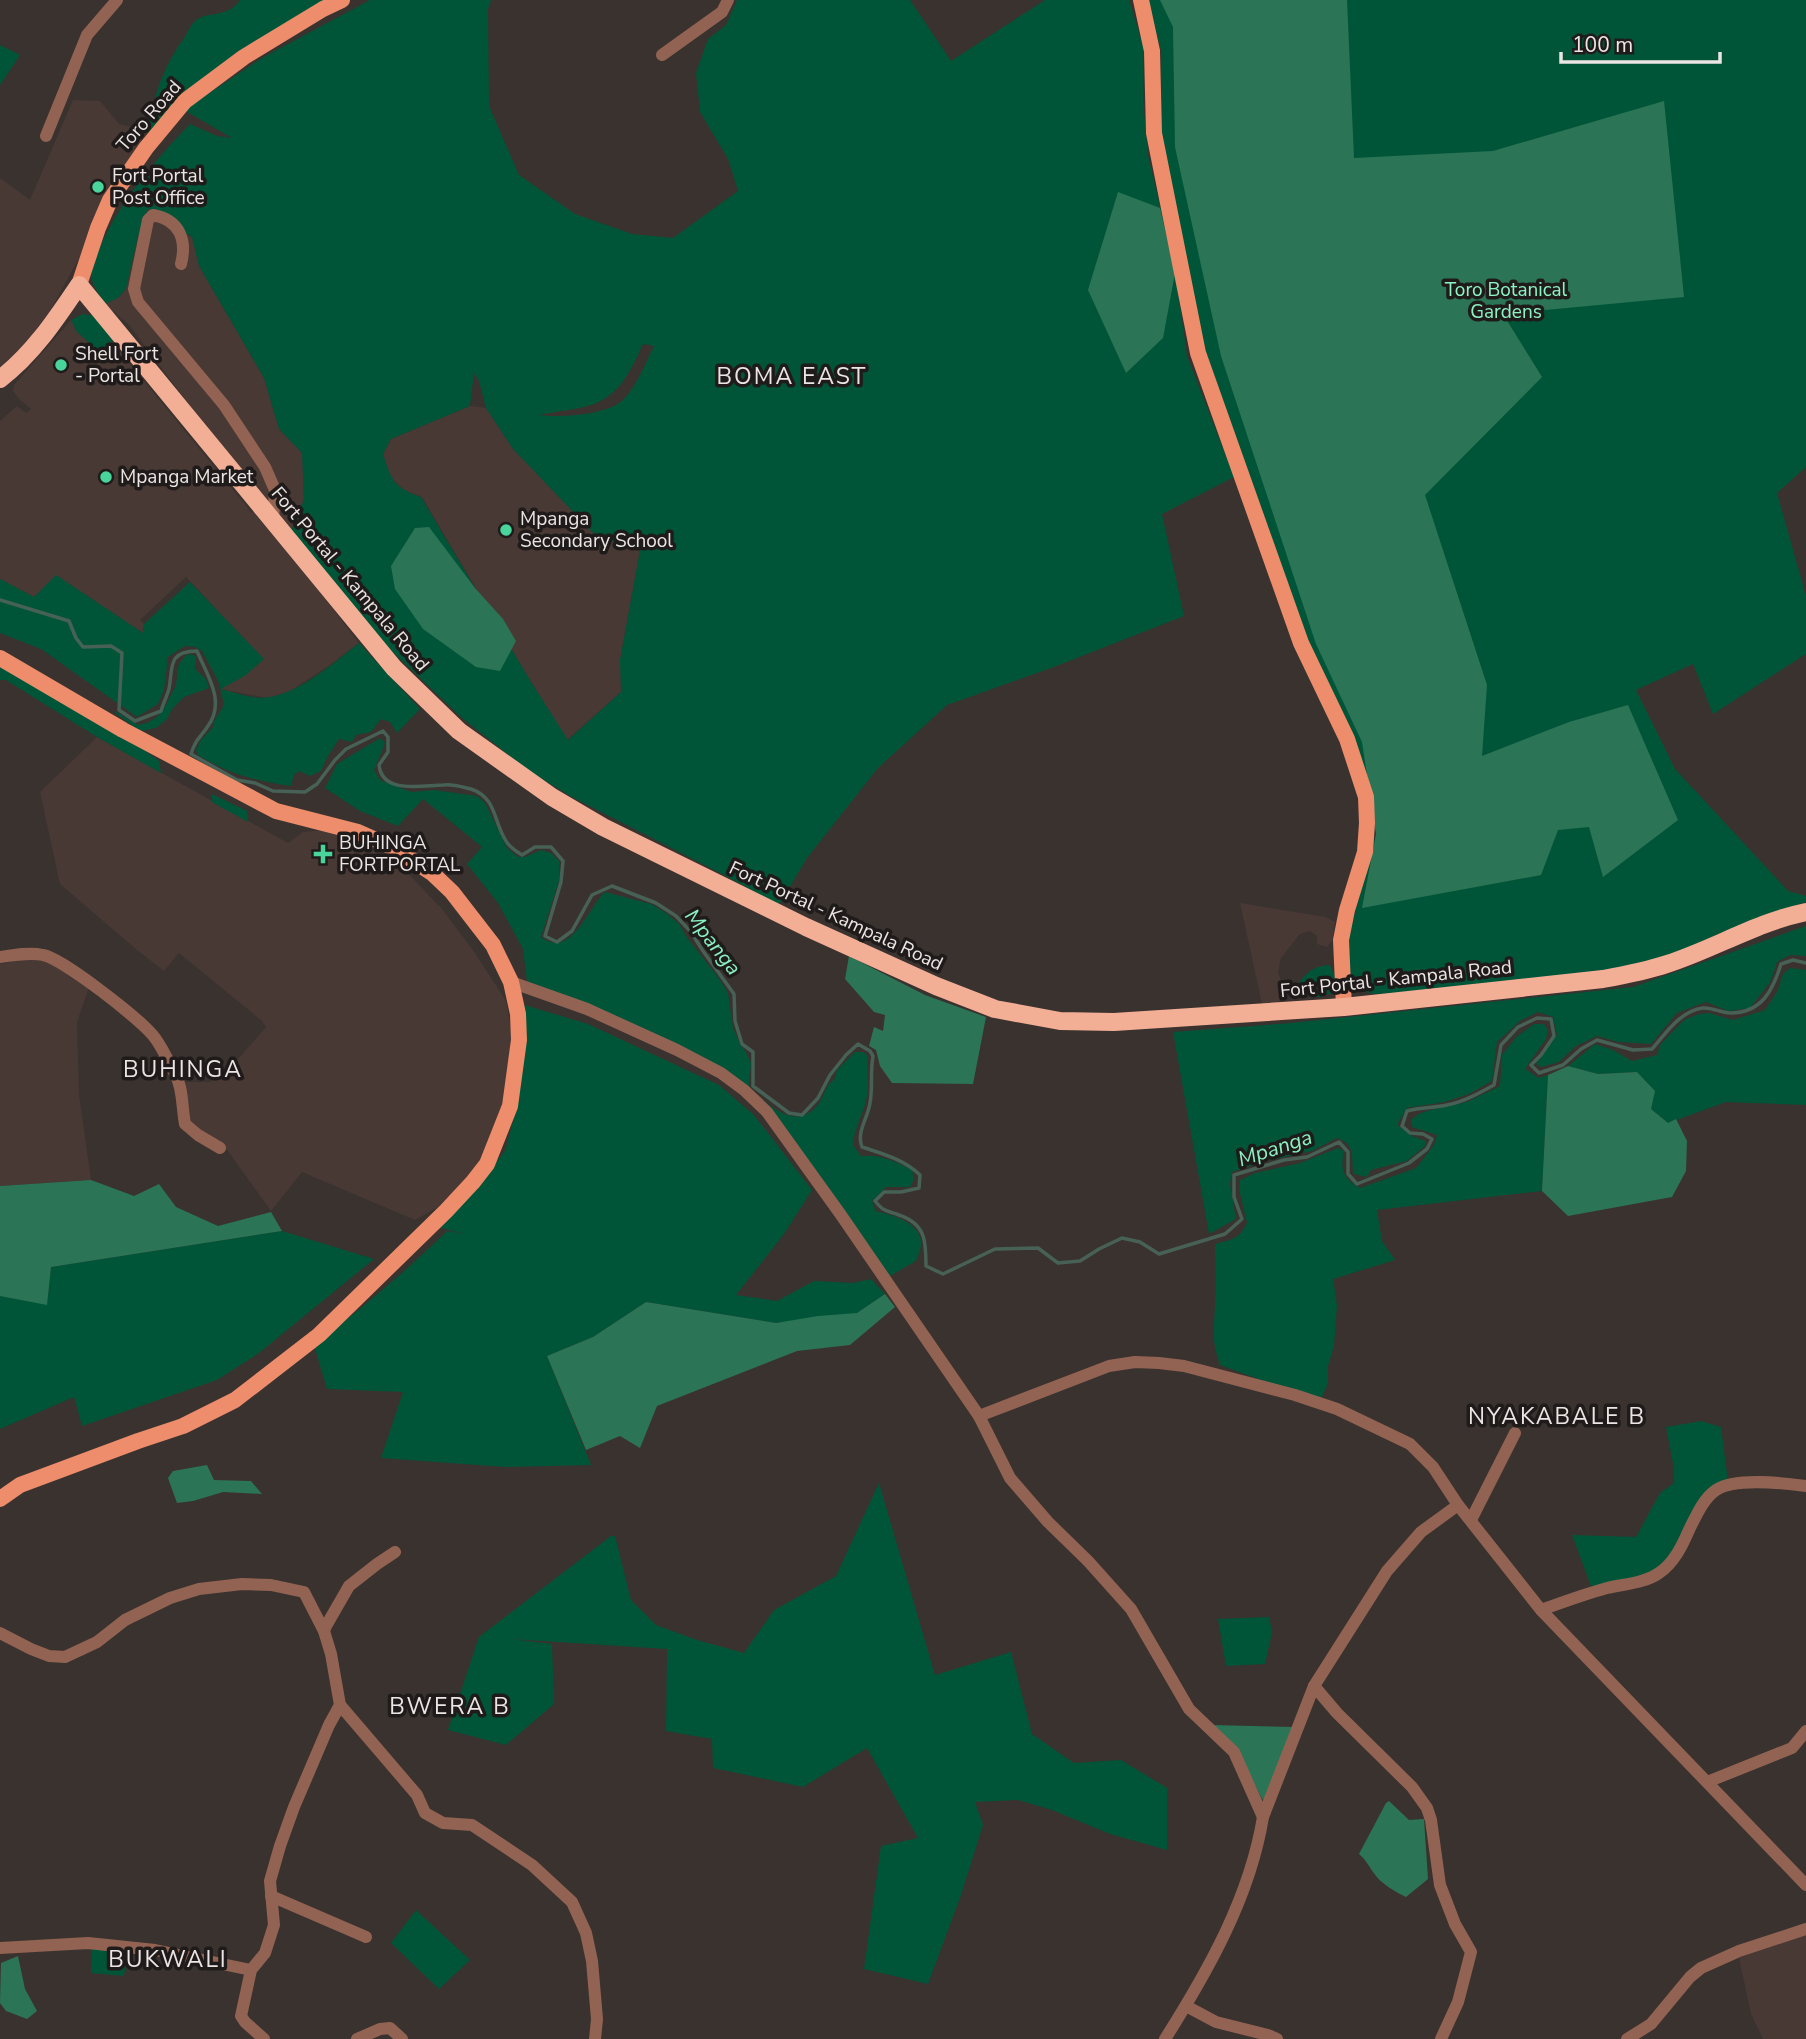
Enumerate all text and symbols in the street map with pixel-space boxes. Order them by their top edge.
scale bar [1561,21,1720,65]
text: 100 m [1572,31,1633,59]
street label: Toro Road [111,75,187,157]
place label: Fort Portal Post Office [112,163,205,211]
marker: Fort Portal Post Office [90,179,106,195]
park label: Toro Botanical Gardens [1445,277,1568,325]
place label: Shell Fort - Portal [75,341,159,389]
marker: Shell Fort - Portal [53,357,69,373]
district label: BOMA EAST [717,361,867,392]
place label: Mpanga Market [120,464,254,490]
marker: Mpanga Market [98,469,114,485]
street label: Fort Portal - Kampala Road [265,481,435,677]
place label: Mpanga Secondary School [520,506,673,554]
marker: Mpanga Secondary School [498,522,514,538]
place label: BUHINGA FORTPORTAL [339,830,461,878]
marker: BUHINGA FORTPORTAL [313,844,333,864]
street label: Fort Portal - Kampala Road [725,855,947,977]
water label: Mpanga [678,903,748,981]
street label: Fort Portal - Kampala Road [1279,954,1513,1004]
district label: BUHINGA [123,1054,243,1085]
water label: Mpanga [1234,1123,1316,1173]
district label: NYAKABALE B [1468,1401,1646,1432]
district label: BWERA B [389,1691,511,1722]
district label: BUKWALI [108,1944,228,1975]

